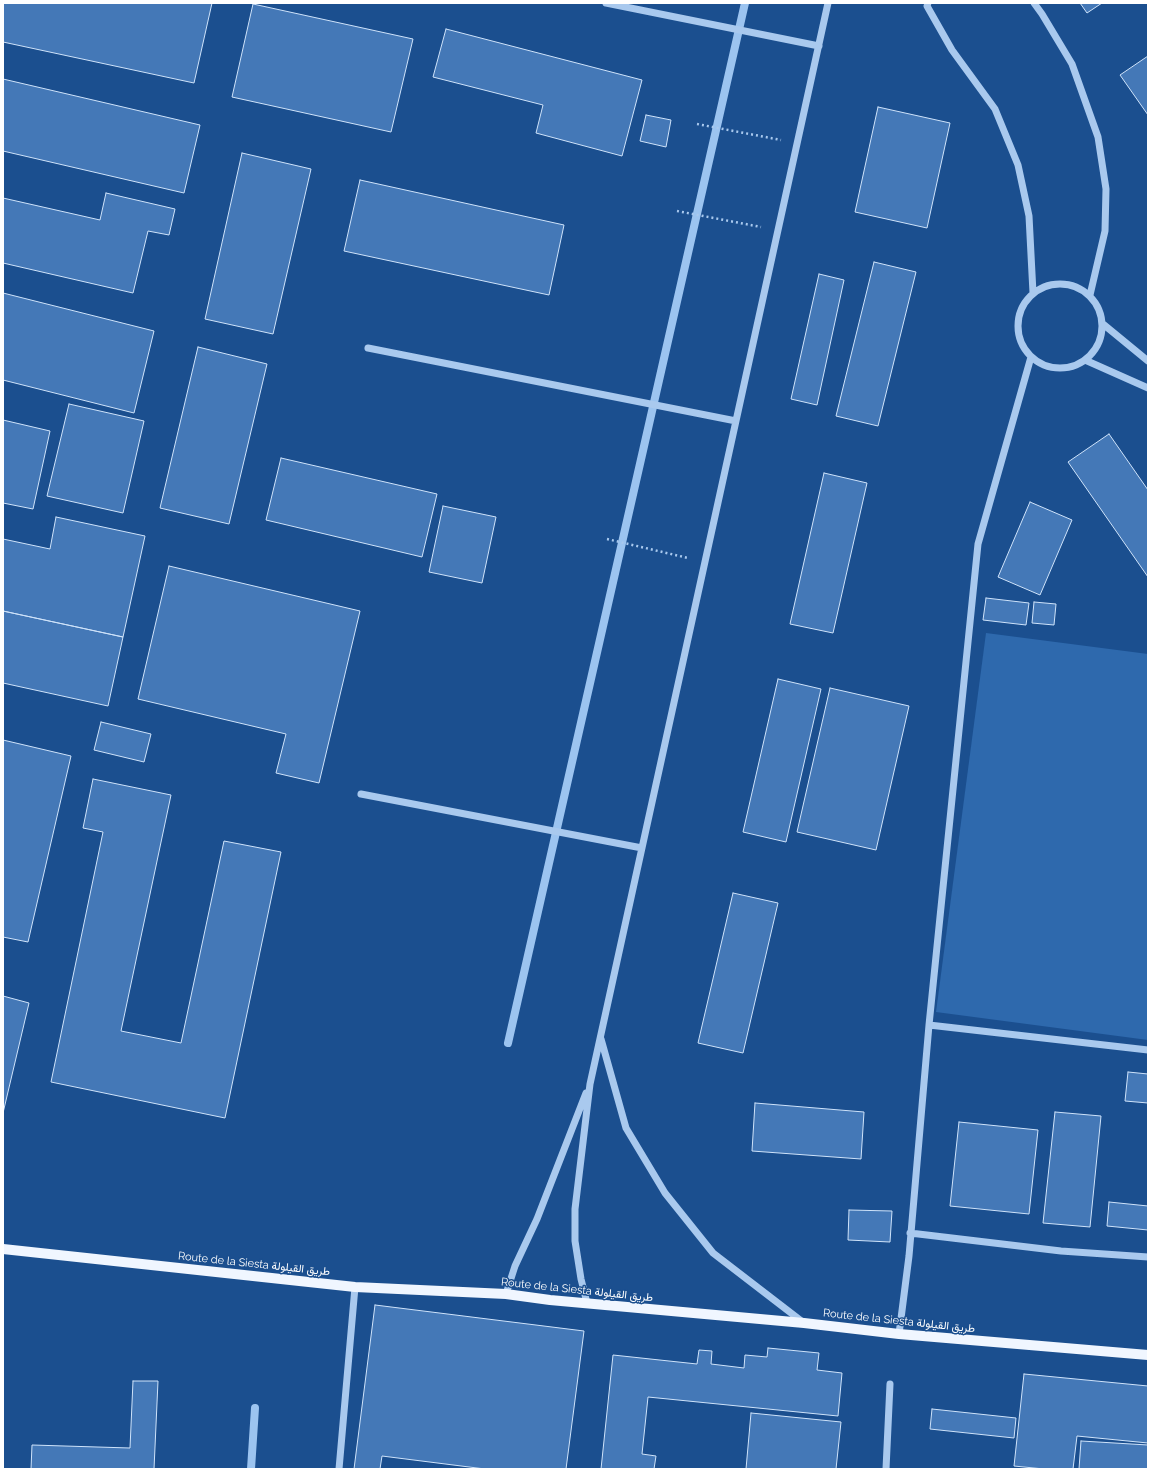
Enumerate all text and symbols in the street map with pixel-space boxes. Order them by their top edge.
street label: Route de la Siesta طريق القيلولة [177,1249,331,1279]
street label: Route de la Siesta طريق القيلولة [500,1275,654,1305]
street label: Route de la Siesta طريق القيلولة [822,1306,976,1336]

